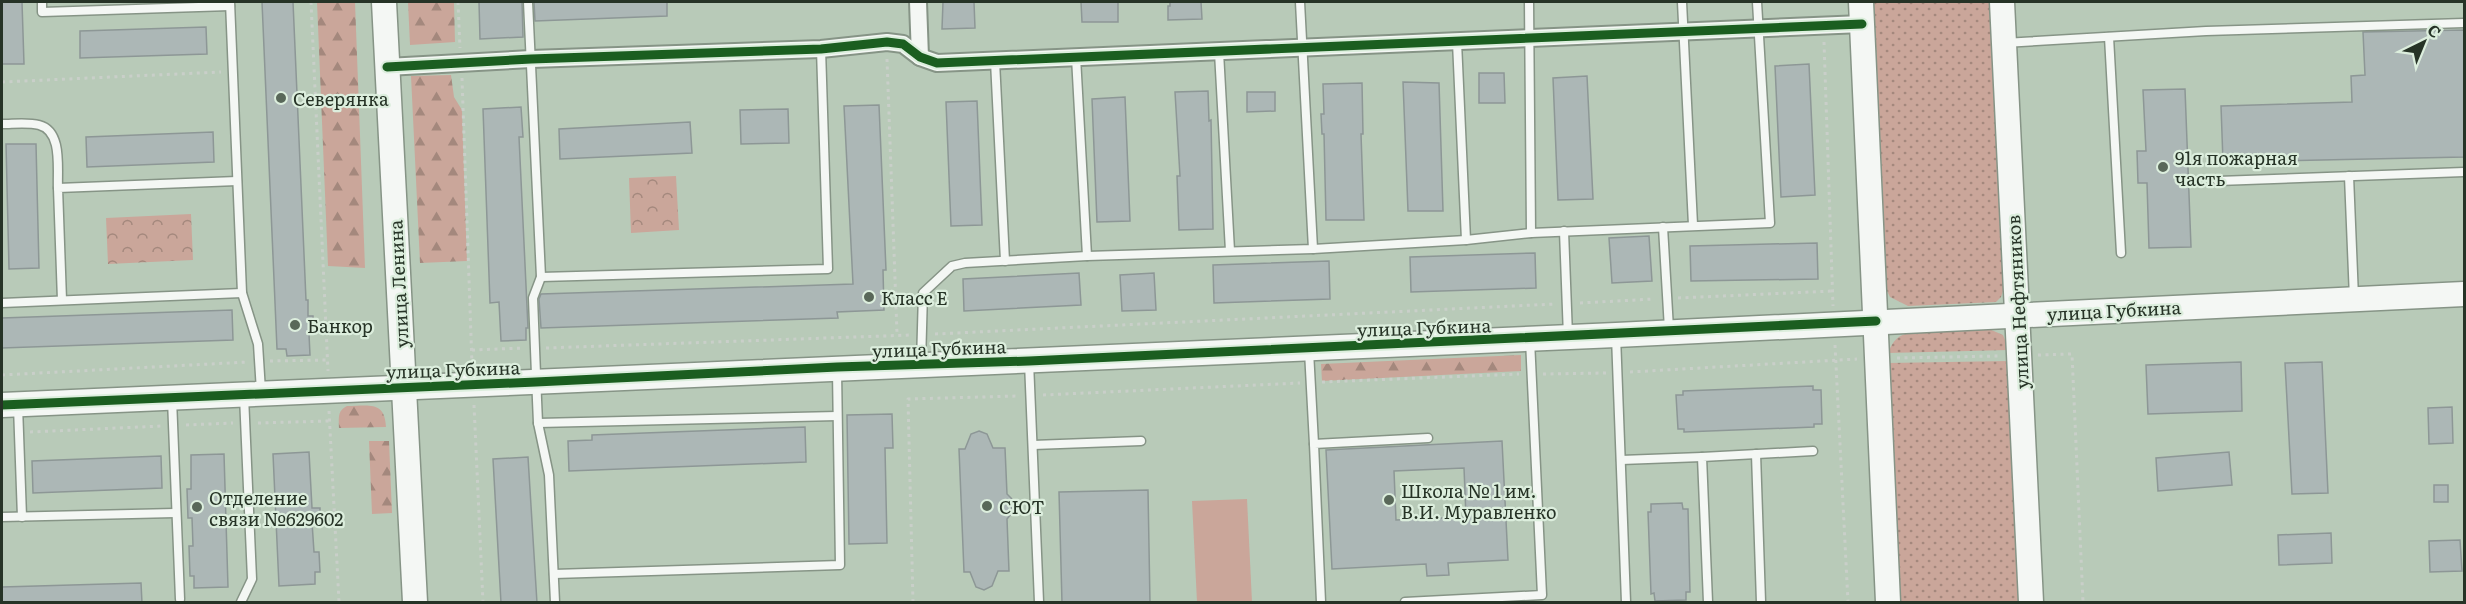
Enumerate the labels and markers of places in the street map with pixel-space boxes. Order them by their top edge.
place label: Северянка [293,85,389,112]
marker: Северянка [274,91,288,105]
place label: 91я пожарная часть [2175,144,2298,192]
marker: 91я пожарная часть [2156,160,2170,174]
place label: Класс Е [881,284,948,311]
marker: Класс Е [862,290,876,304]
place label: Банкор [307,312,373,339]
marker: Банкор [288,318,302,332]
place label: Школа № 1 им. В.И. Муравленко [1401,477,1557,525]
place label: Отделение связи №629602 [209,484,343,532]
place label: СЮТ [999,493,1044,520]
marker: Школа № 1 им. В.И. Муравленко [1382,493,1396,507]
marker: СЮТ [980,499,994,513]
marker: Отделение связи №629602 [190,500,204,514]

